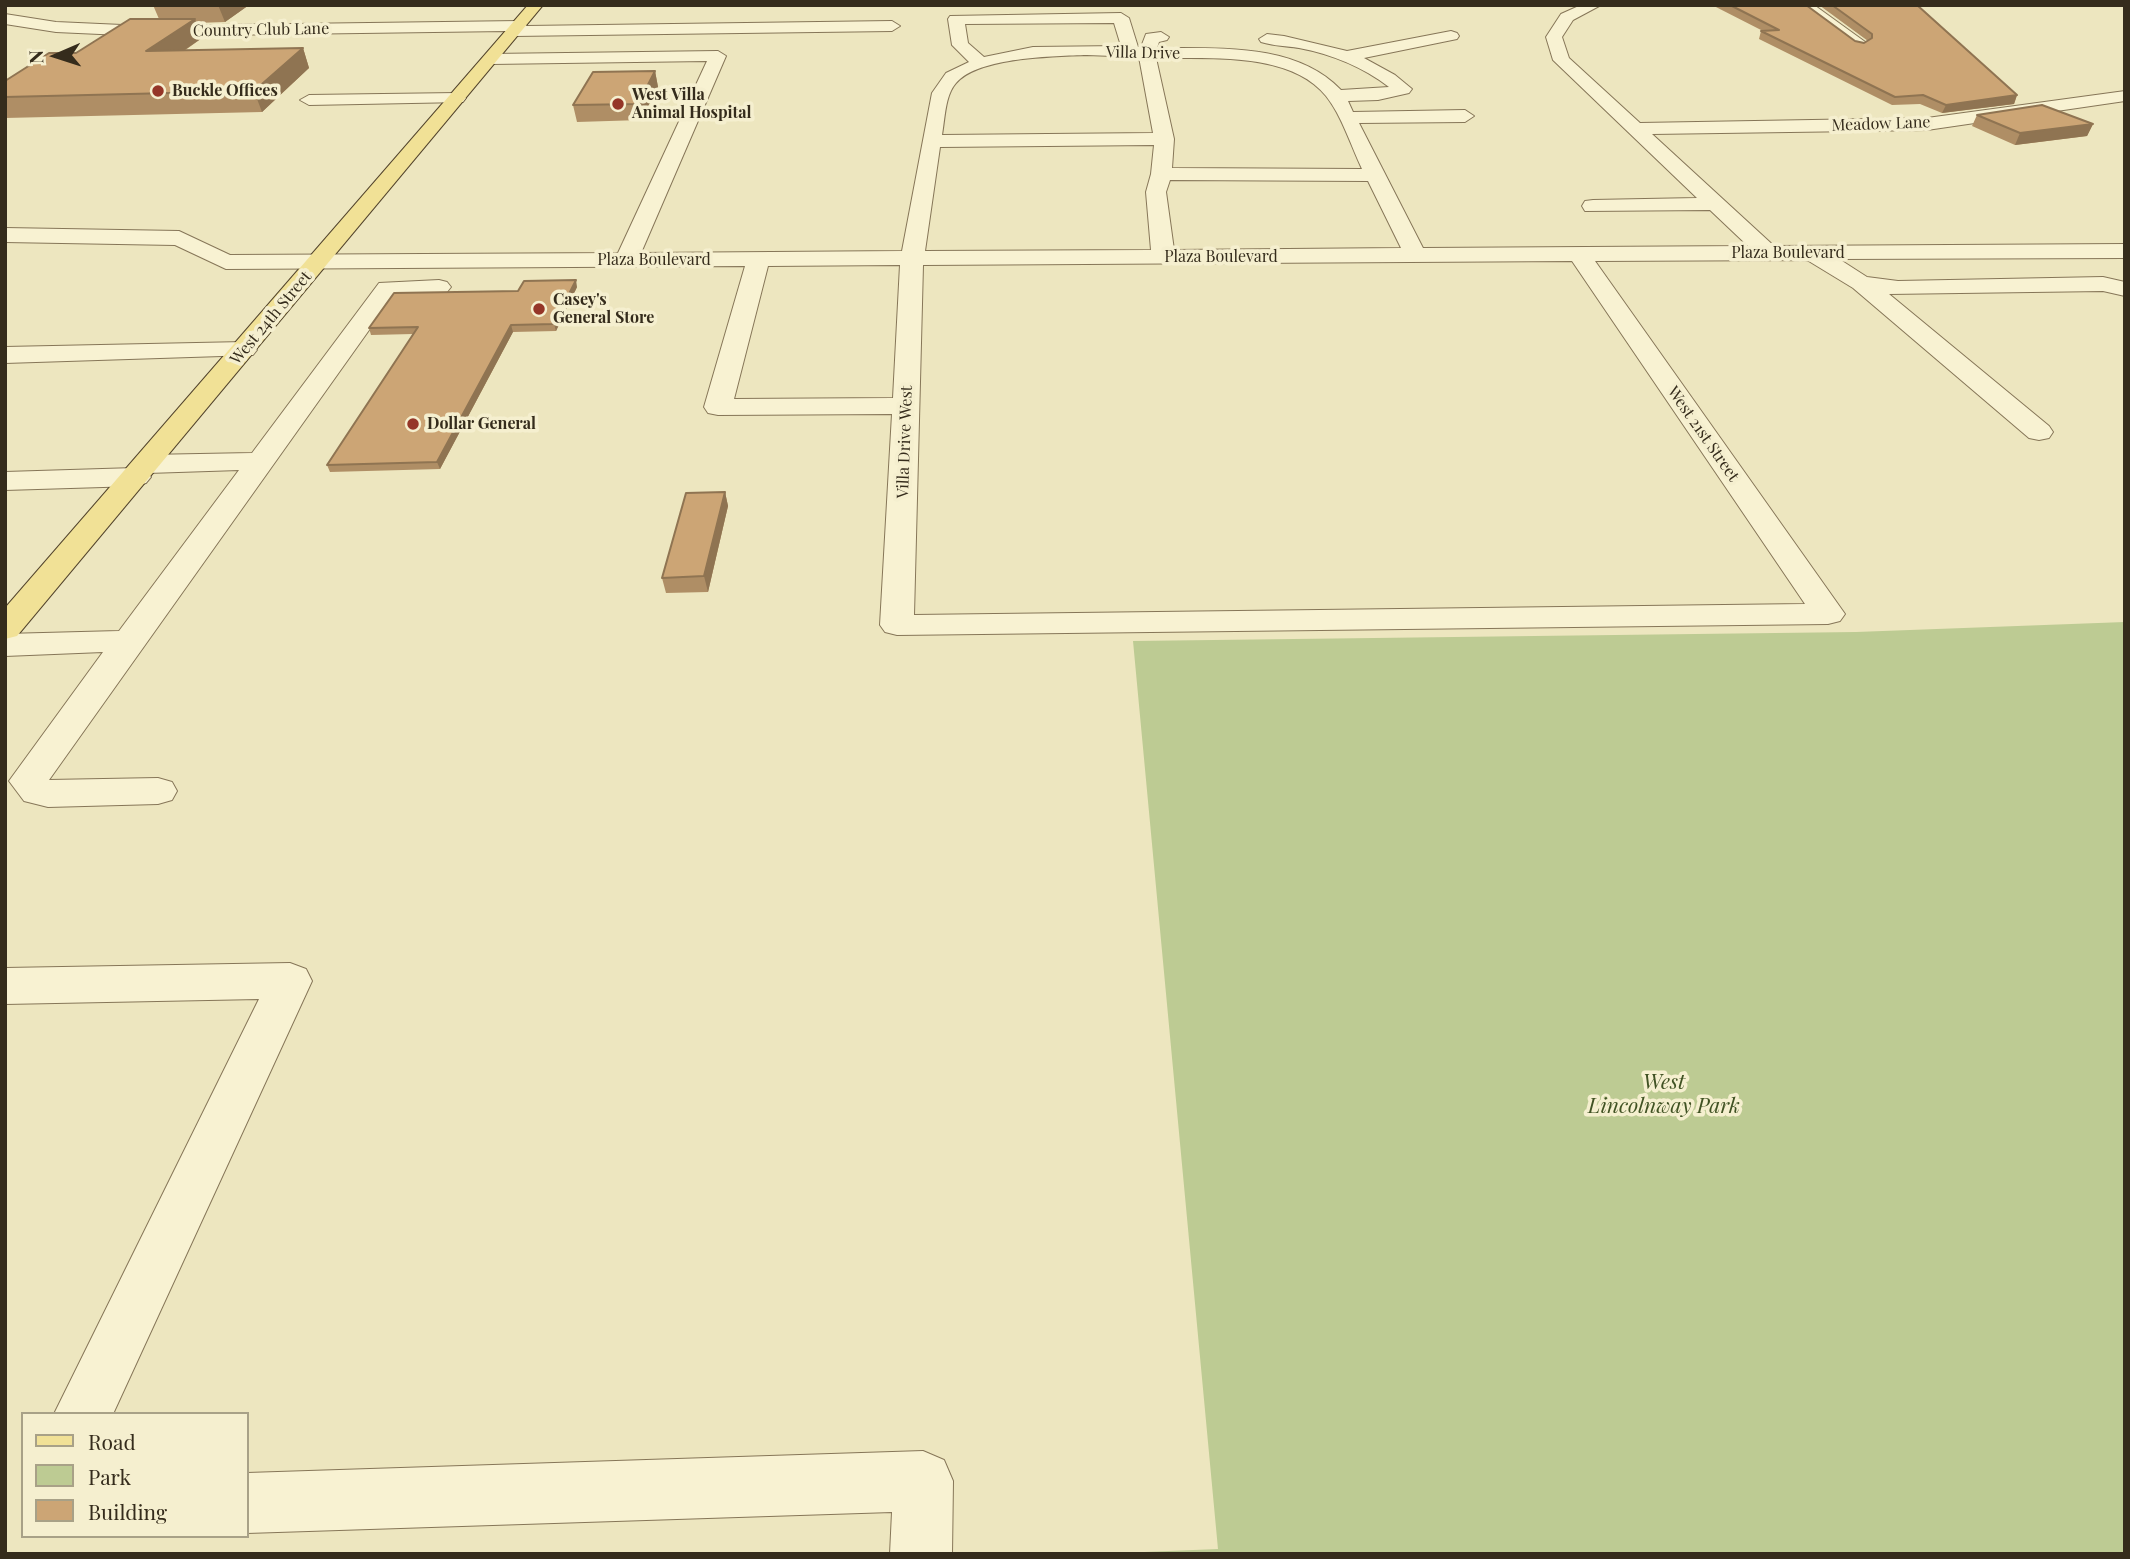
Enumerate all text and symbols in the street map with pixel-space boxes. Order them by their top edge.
street label: Country Club Lane [193,19,329,41]
north arrow [21,21,91,91]
street label: Villa Drive [1106,43,1180,63]
text: N [22,50,48,65]
place label: Buckle Offices [172,81,278,101]
marker: Buckle Offices [150,83,166,99]
place label: West Villa Animal Hospital [632,85,751,123]
marker: West Villa Animal Hospital [610,96,626,112]
street label: Meadow Lane [1831,113,1931,135]
street label: Plaza Boulevard [1731,243,1845,263]
street label: Plaza Boulevard [1164,247,1278,267]
street label: Plaza Boulevard [597,250,711,270]
street label: West 24th Street [226,267,316,369]
place label: Casey's General Store [553,290,654,328]
marker: Casey's General Store [531,301,547,317]
street label: West 21st Street [1663,383,1743,485]
street label: Villa Drive West [893,385,917,499]
place label: Dollar General [427,414,536,434]
marker: Dollar General [405,416,421,432]
park label: West Lincolnway Park [1588,1069,1740,1119]
legend [21,1412,248,1538]
text: Road [88,1427,136,1455]
text: Park [88,1462,131,1490]
text: Building [88,1497,167,1525]

